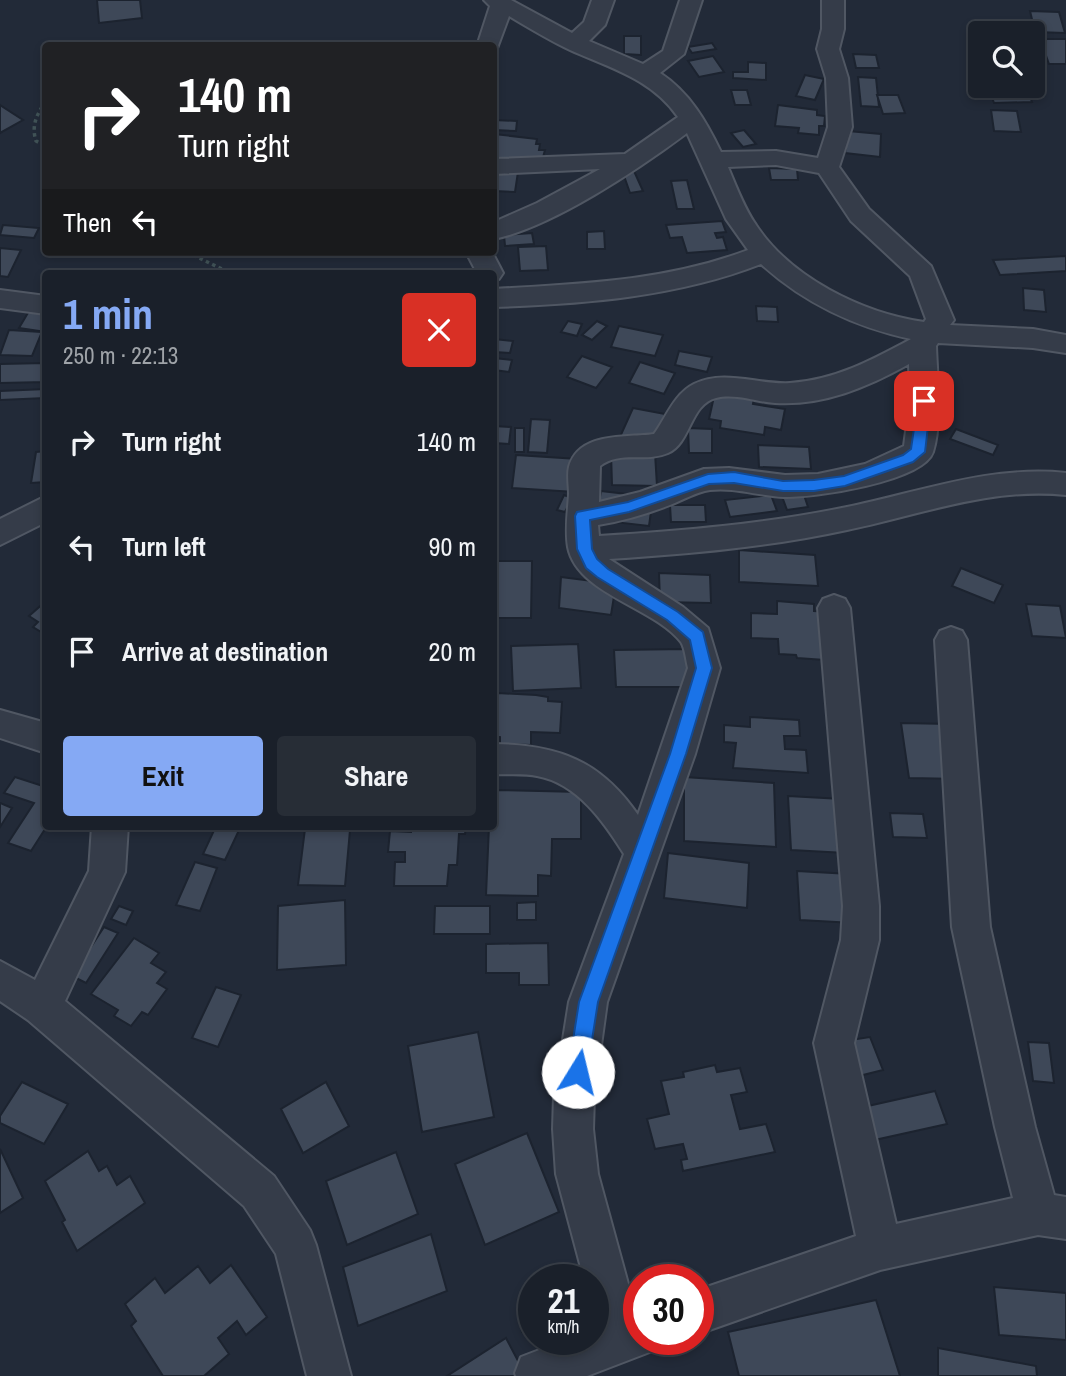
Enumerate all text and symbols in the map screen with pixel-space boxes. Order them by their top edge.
map controls [968,21,1045,98]
button: search [968,21,1045,98]
text: 140 m [178,61,292,127]
icon: right [63,70,154,161]
text: Turn right [178,124,290,167]
icon: left [126,203,164,241]
text: Then [63,205,112,240]
text: 1 min [63,286,153,342]
button: close [402,293,476,367]
text: 250 m · 22:13 [63,340,178,371]
pin [894,371,954,431]
icon: arrive [905,382,943,420]
icon: right [63,423,101,461]
text: Turn right [122,424,221,459]
text: 140 m [417,424,476,459]
icon: left [63,528,101,566]
text: Turn left [122,529,206,564]
text: 90 m [429,529,476,564]
icon: arrive [63,633,101,671]
text: Arrive at destination [122,634,328,669]
text: 20 m [429,634,476,669]
button: Exit [63,736,263,816]
button: Share [277,736,476,816]
position arrow [541,1035,615,1109]
speed limit sign: 30 [623,1264,714,1355]
text: 21 [548,1277,579,1324]
text: km/h [548,1314,580,1339]

